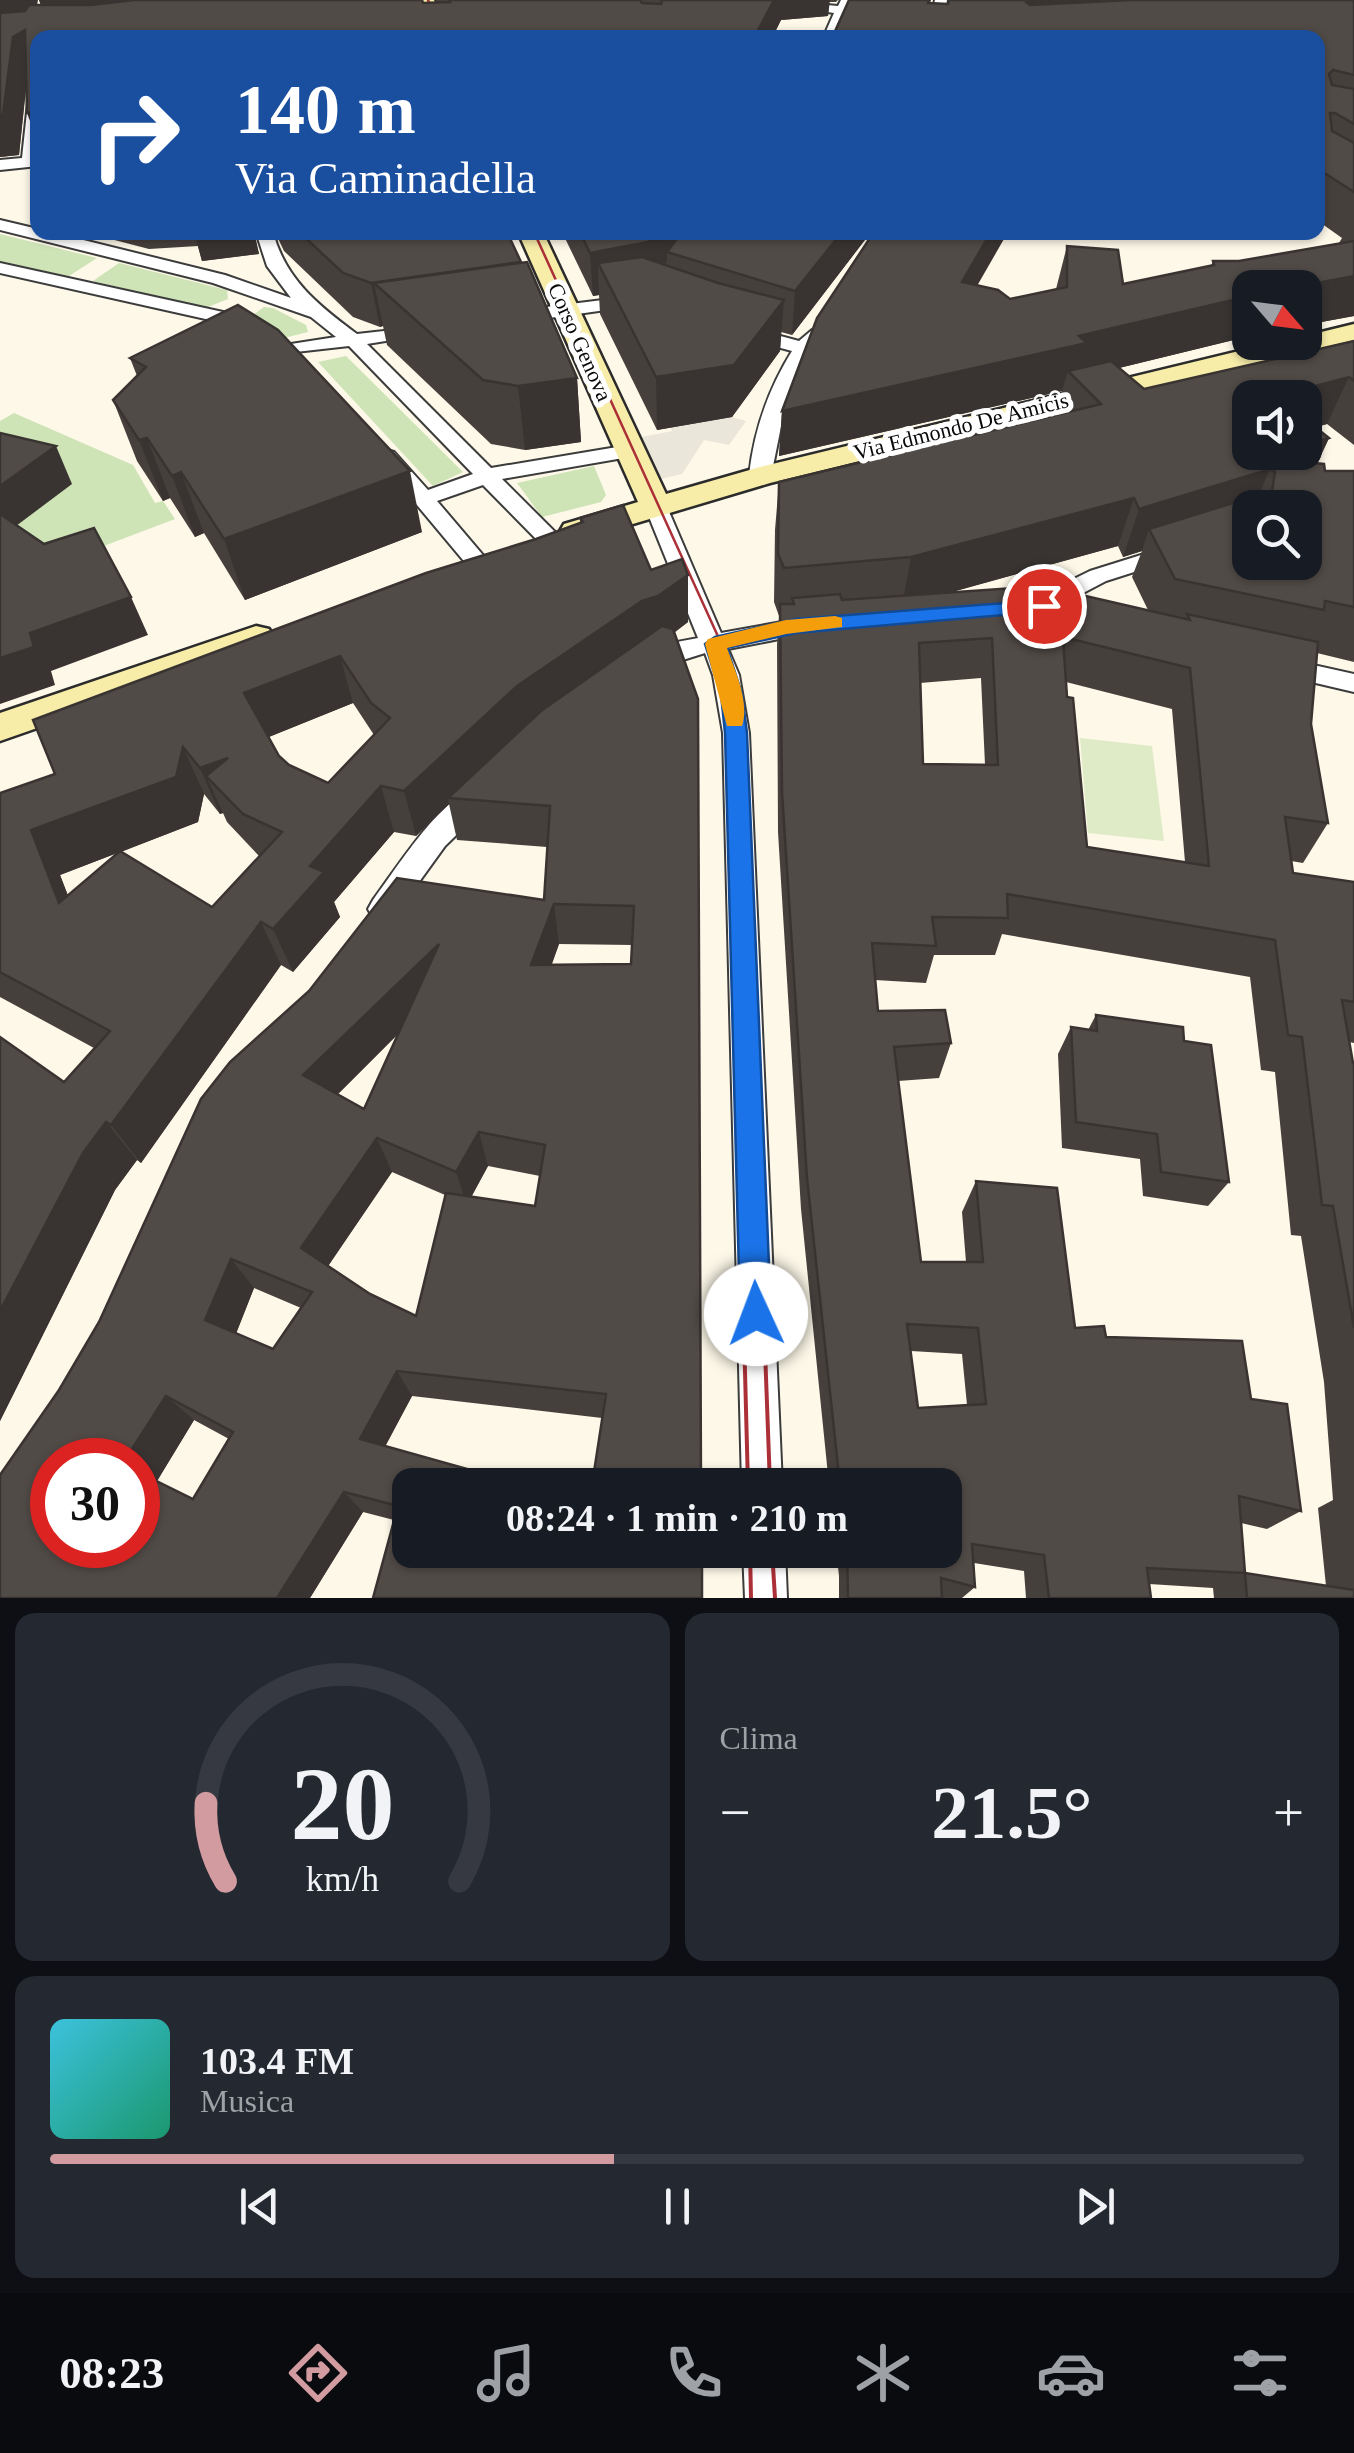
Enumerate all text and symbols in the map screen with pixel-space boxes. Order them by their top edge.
icon: right [70,70,200,200]
text: 140 m [235,71,416,148]
text: Via Caminadella [235,153,536,203]
north arrow [1232,270,1322,360]
map controls [1232,270,1322,580]
street label: Corso Genova [543,279,617,405]
button: sound [1232,380,1322,470]
street label: Via Edmondo De Amicis [851,387,1071,465]
button: search [1232,490,1322,580]
pin [1002,564,1087,649]
icon: arrive [1017,579,1072,634]
position arrow [704,1262,808,1366]
speed limit sign: 30 [30,1438,160,1568]
text: 08:24 · 1 min · 210 m [506,1497,848,1539]
text: Clima [720,1720,798,1756]
text: 20 [290,1746,394,1861]
text: 21.5° [931,1771,1092,1854]
text: − [720,1782,751,1843]
text: + [1273,1782,1304,1843]
text: km/h [306,1859,379,1899]
text: 103.4 FM [200,2040,354,2082]
text: Musica [200,2083,294,2119]
icon: previous [232,2179,287,2234]
icon: pause [650,2179,705,2234]
icon: next [1068,2179,1123,2234]
icon: directions [283,2338,353,2408]
icon: music [471,2338,541,2408]
icon: phone [659,2338,729,2408]
icon: climate [848,2338,918,2408]
icon: car [1036,2338,1106,2408]
icon: filters [1225,2338,1295,2408]
text: 08:23 [59,2348,164,2398]

